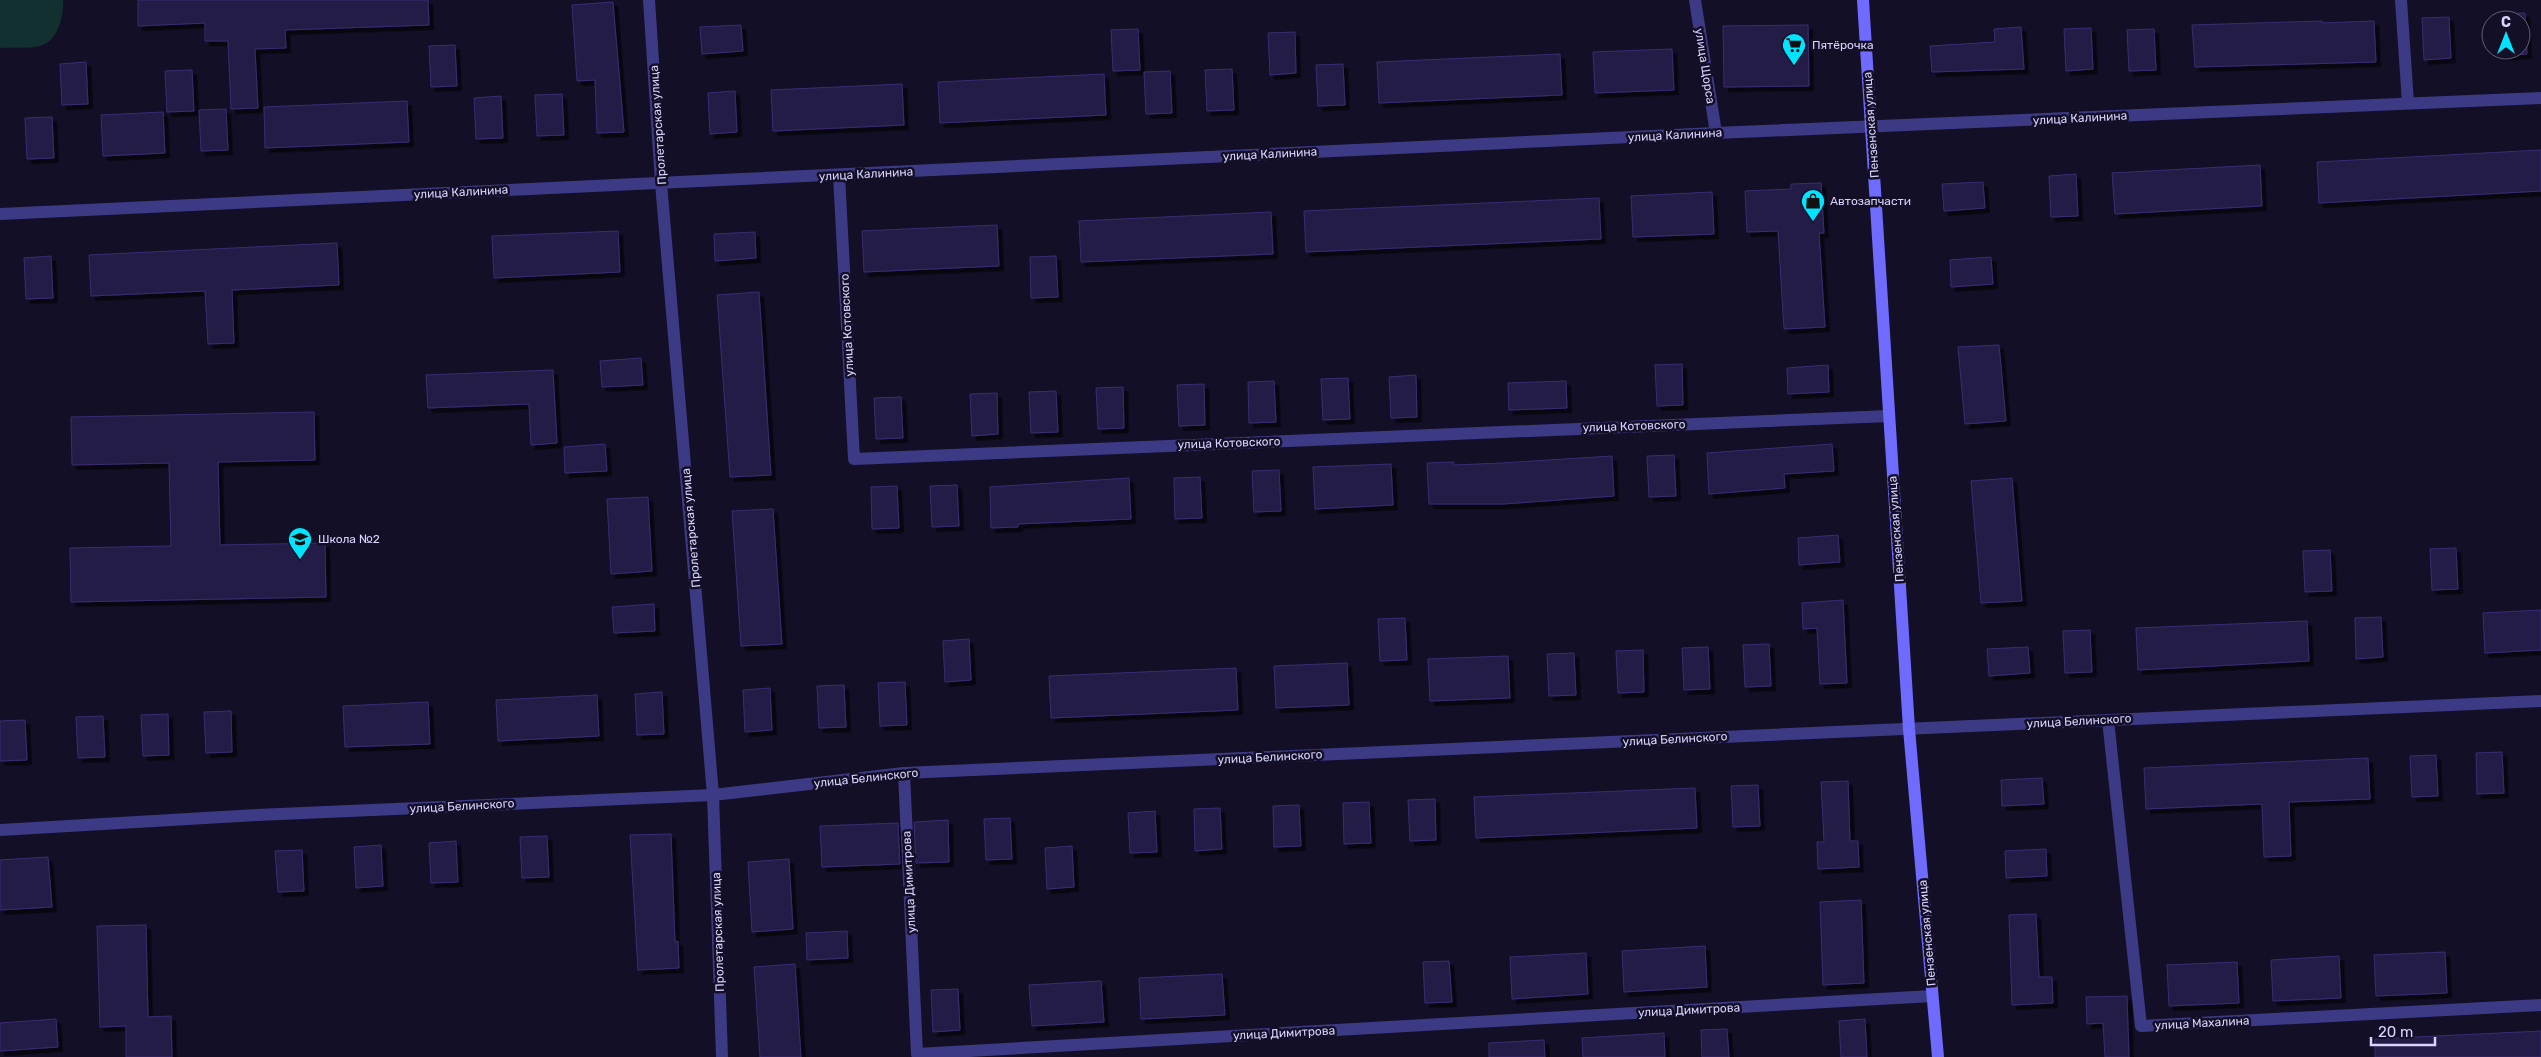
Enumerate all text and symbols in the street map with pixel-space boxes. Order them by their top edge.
north arrow [2481,10,2531,60]
text: С [2501,14,2511,31]
street label: улица Щорса [1692,27,1718,105]
supermarket icon: Пятёрочка [1781,32,1807,66]
place label: Пятёрочка [1812,38,1874,52]
street label: Пролетарская улица [647,65,669,185]
street label: Пензенская улица [1860,71,1882,179]
street label: улица Калинина [2032,109,2128,127]
street label: улица Калинина [1627,126,1723,144]
street label: улица Калинина [1222,145,1318,163]
street label: улица Калинина [818,165,914,183]
street label: улица Калинина [413,183,509,201]
shop icon: Автозапчасти [1800,188,1826,222]
place label: Автозапчасти [1830,194,1911,208]
street label: улица Котовского [837,273,857,377]
street label: улица Котовского [1582,417,1686,435]
street label: улица Котовского [1177,434,1281,452]
street label: Пролетарская улица [679,468,703,588]
street label: Пензенская улица [1885,475,1907,583]
school or university icon: Школа №2 [287,526,313,560]
place label: Школа №2 [318,532,380,546]
street label: улица Белинского [2026,711,2132,731]
street label: улица Белинского [1622,729,1728,749]
street label: улица Белинского [1217,747,1323,767]
street label: улица Белинского [813,766,919,790]
street label: улица Белинского [409,796,515,816]
street label: улица Димитрова [899,831,919,933]
street label: Пролетарская улица [709,872,727,992]
street label: Пензенская улица [1915,879,1939,987]
street label: улица Димитрова [1638,1000,1740,1020]
street label: улица Махалина [2154,1014,2250,1032]
scale bar [2371,1014,2435,1046]
street label: улица Димитрова [1233,1023,1335,1043]
text: 20 m [2378,1023,2413,1041]

